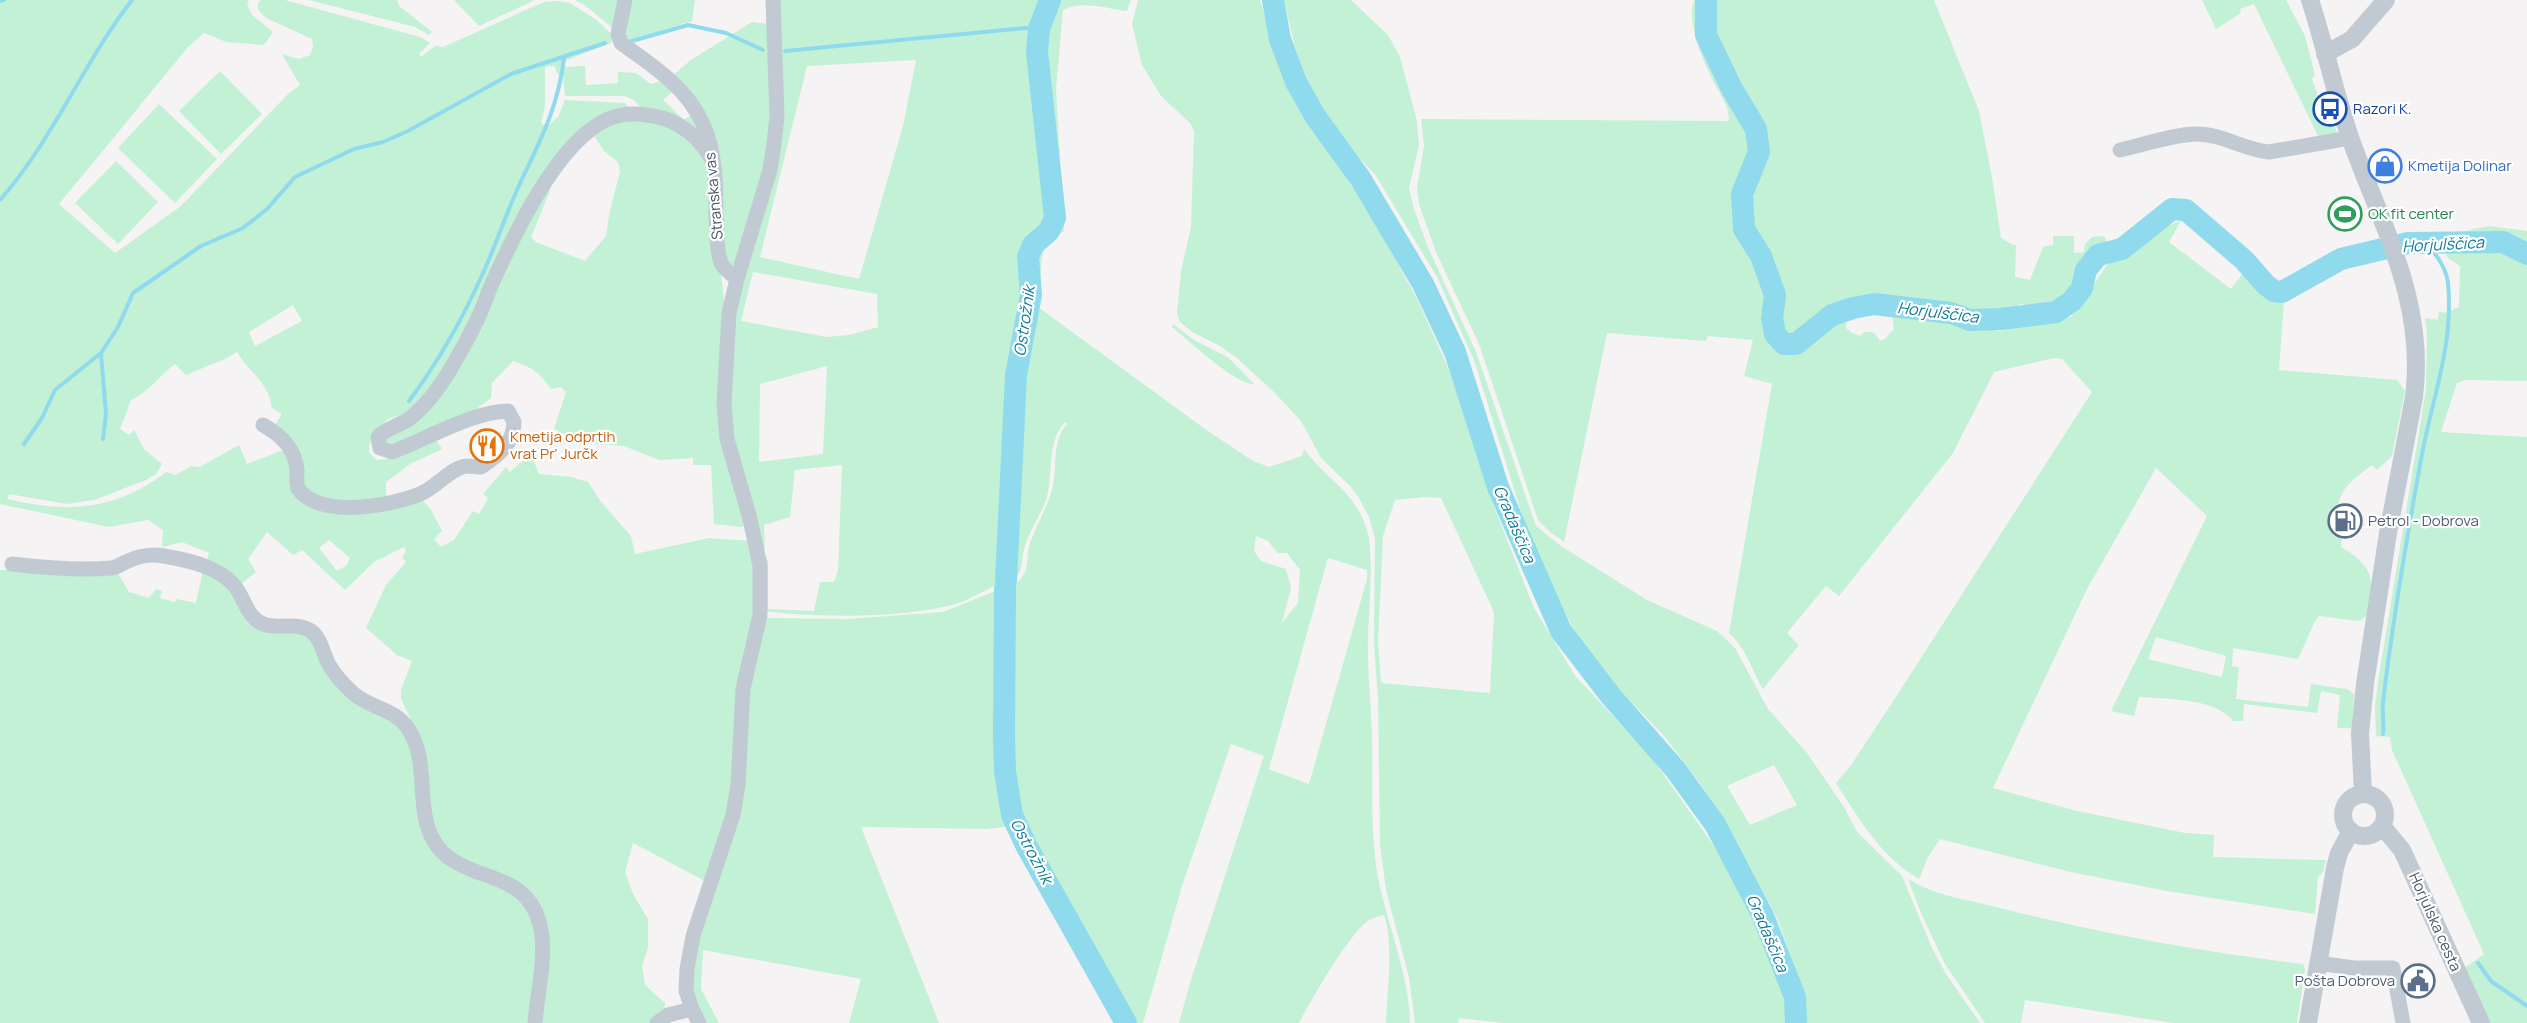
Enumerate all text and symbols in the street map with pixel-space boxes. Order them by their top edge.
bus stop icon: Razori K. [2312,91,2348,127]
place label: Razori K. [2353,98,2412,119]
shop icon: Kmetija Dolinar [2367,148,2403,184]
street label: Stranska vas [699,151,728,241]
place label: Kmetija Dolinar [2408,155,2512,176]
sports icon: OK fit center [2327,196,2363,232]
place label: OK fit center [2368,203,2455,224]
water label: Horjulščica [2402,231,2486,257]
water label: Ostrožnik [1008,282,1040,358]
water label: Horjulščica [1896,296,1981,328]
place label: Kmetija odprtih vrat Pr' Jurčk [510,426,615,464]
restaurant icon: Kmetija odprtih vrat Pr' Jurčk [469,428,505,464]
water label: Gradaščica [1489,482,1542,567]
fuel station icon: Petrol - Dobrova [2327,503,2363,539]
place label: Petrol - Dobrova [2368,510,2479,531]
water label: Ostrožnik [1006,815,1059,889]
street label: Horjulska cesta [2404,869,2467,975]
water label: Gradaščica [1742,891,1795,976]
public building icon: Pošta Dobrova [2400,963,2436,999]
place label: Pošta Dobrova [2295,970,2395,991]

